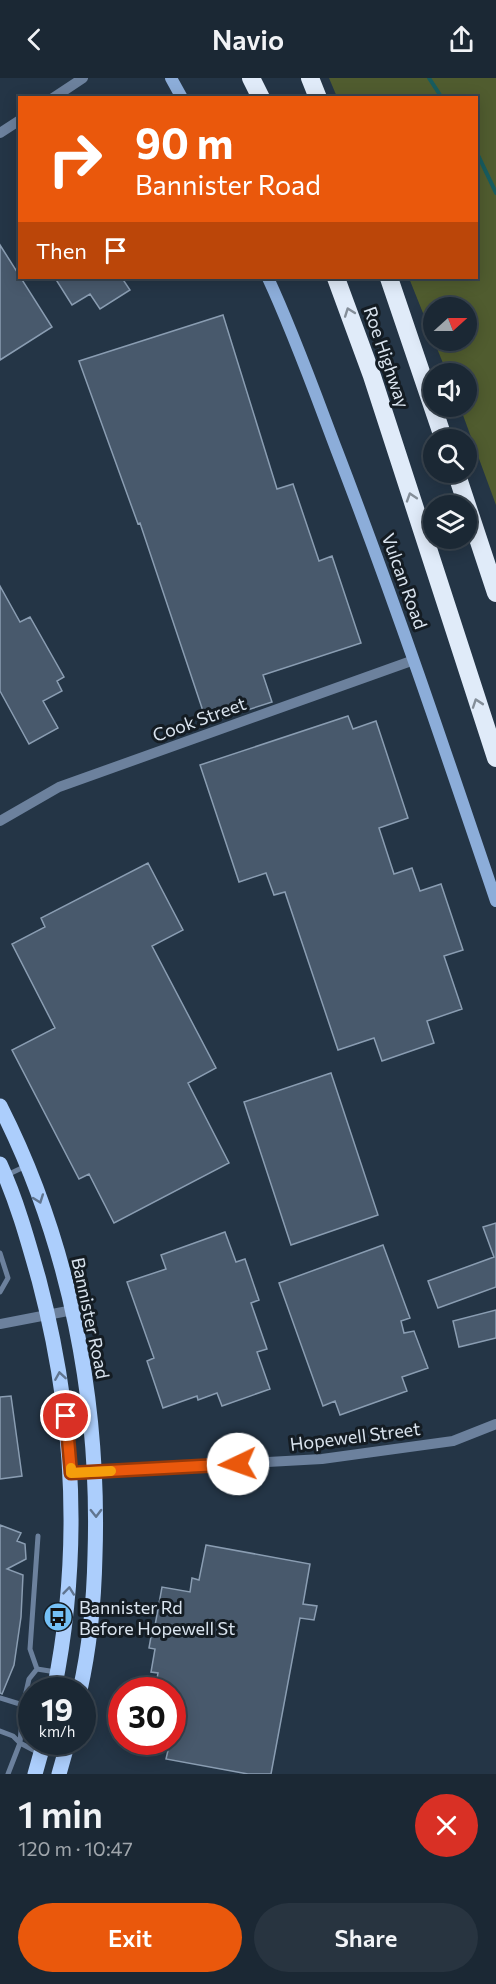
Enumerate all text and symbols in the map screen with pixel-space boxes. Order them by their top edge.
icon: back [18,23,51,56]
text: Navio [212,23,284,56]
icon: share [445,23,478,56]
text: 90 m [135,116,234,168]
icon: right [36,120,114,198]
text: Bannister Road [135,168,321,201]
icon: arrive [99,234,132,267]
text: Then [36,237,87,264]
north arrow [423,297,477,351]
map controls [423,297,477,549]
street label: Roe Highway [359,303,415,411]
one-way arrow [344,308,356,319]
button: sound [423,363,477,417]
button: search [423,429,477,483]
one-way arrow [406,492,418,503]
button: layers [423,495,477,549]
street label: Vulcan Road [378,530,432,632]
street label: Cook Street [149,692,249,746]
one-way arrow [472,698,484,709]
one-way arrow [31,1193,44,1204]
street label: Bannister Road [67,1255,115,1381]
one-way arrow [54,1371,66,1381]
pin [40,1390,91,1441]
icon: arrive [49,1399,82,1432]
street label: Hopewell Street [289,1417,421,1455]
position arrow [206,1432,270,1496]
one-way arrow [89,1509,102,1518]
one-way arrow [62,1587,75,1596]
place label: Bannister Rd Before Hopewell St [79,1596,235,1639]
bus stop icon: Bannister Rd Before Hopewell St [42,1601,74,1633]
speed limit sign: 30 [108,1677,186,1755]
text: 19 [41,1690,73,1727]
text: km/h [39,1722,75,1740]
text: 1 min [18,1791,103,1835]
button: close [415,1794,478,1857]
text: 120 m · 10:47 [18,1836,133,1860]
button: Exit [18,1903,242,1972]
button: Share [254,1903,478,1972]

